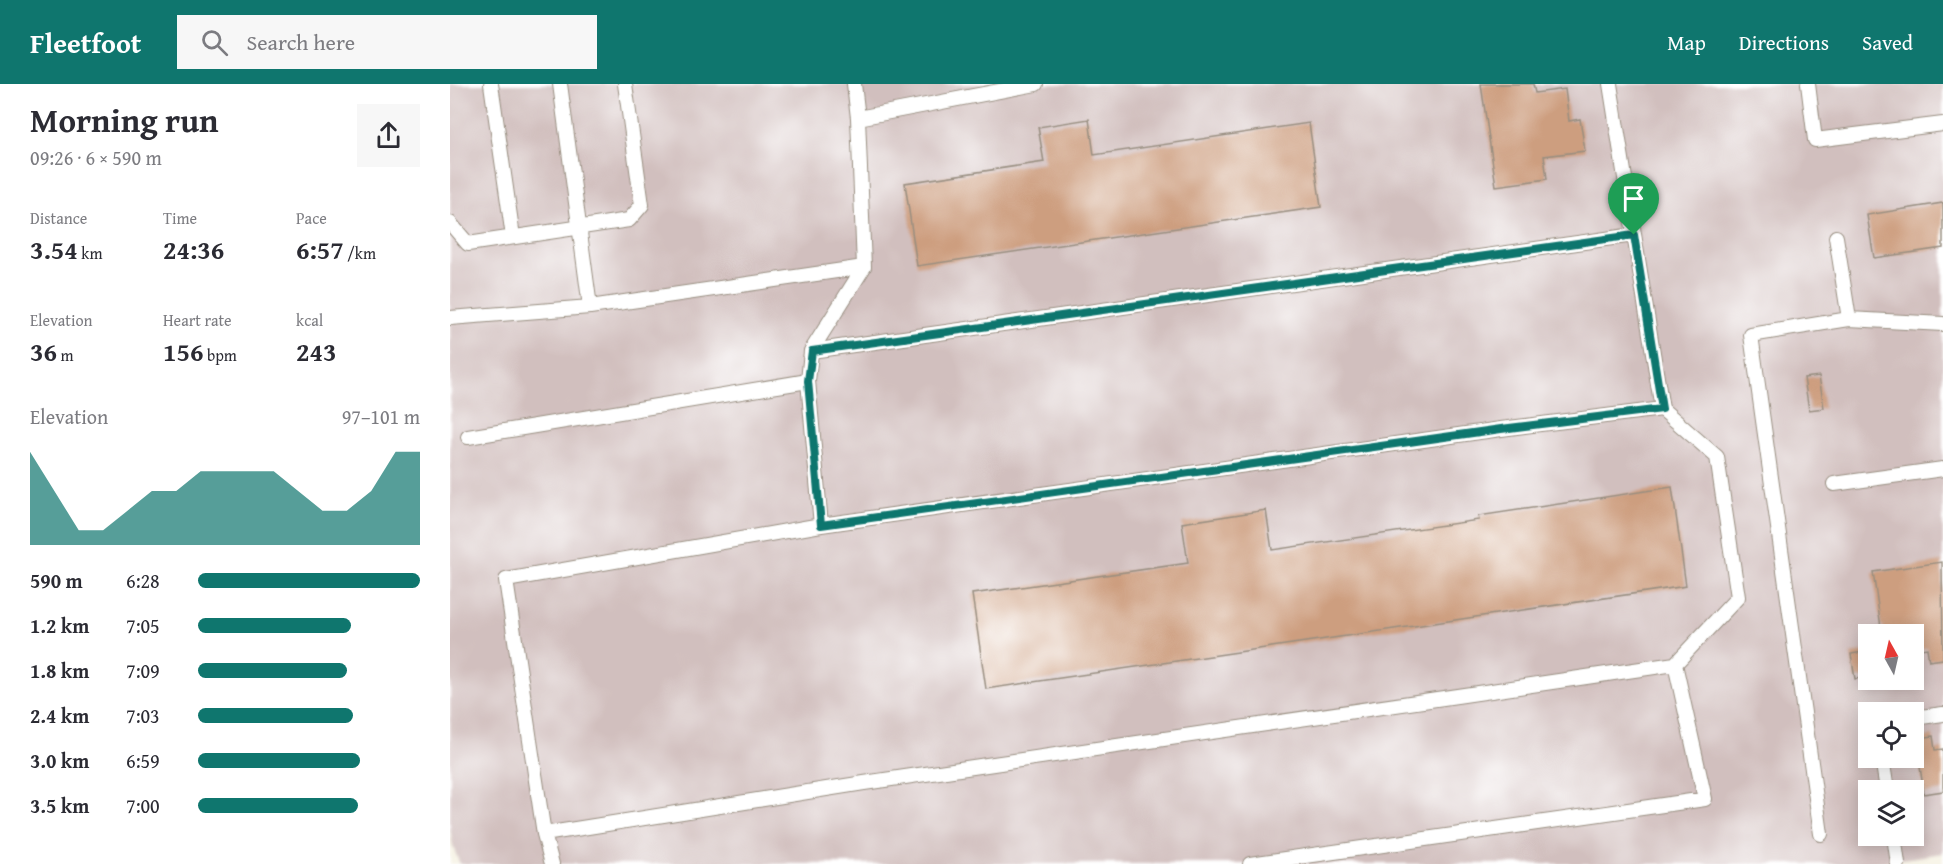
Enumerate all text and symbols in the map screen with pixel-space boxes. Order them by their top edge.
search box [177,15,597,69]
text: Fleetfoot [30,22,141,63]
icon: search [198,26,231,59]
text: Search here [246,26,355,58]
text: Map [1667,27,1706,58]
text: Directions [1739,27,1829,58]
text: Saved [1862,27,1913,58]
text: Morning run [30,96,219,144]
button: share [357,104,420,167]
text: 09:26 · 6 × 590 m [30,143,162,172]
pin [1608,173,1659,235]
icon: arrive [1617,182,1650,215]
text: Distance [30,206,87,230]
text: Time [163,206,197,230]
text: Pace [296,206,327,230]
text: 3.54 [30,230,78,269]
text: 24:36 [163,230,224,269]
text: 6:57 [296,230,344,269]
text: km [78,241,102,265]
text: /km [344,241,376,265]
text: Elevation [30,308,93,332]
text: Heart rate [163,308,232,332]
text: kcal [296,308,323,332]
text: 36 [30,332,57,371]
text: 156 [163,332,203,371]
text: 243 [296,332,336,371]
text: m [57,343,74,367]
text: bpm [203,343,237,367]
text: Elevation [30,402,108,431]
text: 97–101 m [342,402,420,431]
text: 590 m [30,566,83,595]
text: 6:28 [126,566,160,595]
text: 1.2 km [30,611,89,640]
text: 7:05 [126,611,160,640]
north arrow [1858,624,1924,690]
map controls [1858,624,1924,846]
text: 1.8 km [30,656,89,685]
text: 7:09 [126,656,160,685]
text: 2.4 km [30,701,89,730]
text: 7:03 [126,701,160,730]
button: locate [1858,702,1924,768]
text: 3.0 km [30,746,89,775]
text: 6:59 [126,746,160,775]
button: layers [1858,780,1924,846]
text: 3.5 km [30,791,89,820]
text: 7:00 [126,791,160,820]

